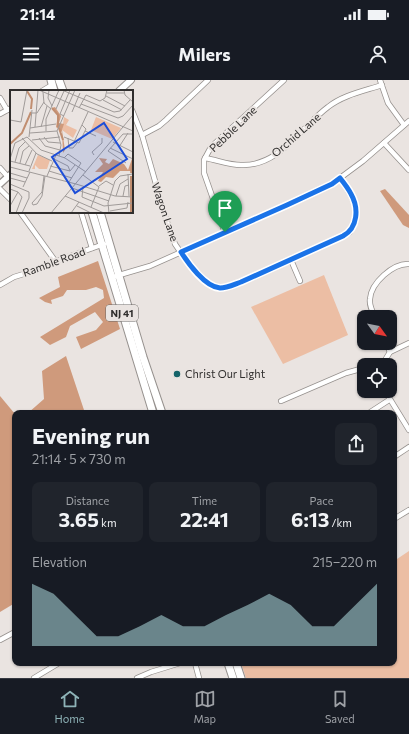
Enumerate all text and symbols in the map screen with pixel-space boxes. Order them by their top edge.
text: 21:14 [20,5,55,23]
icon: menu [20,43,42,65]
text: Milers [178,43,231,65]
icon: person [367,43,389,65]
inset map [10,90,133,213]
street label: Pebble Lane [206,103,259,154]
street label: Orchid Lane [269,110,323,159]
street label: Wagon Lane [149,181,182,243]
pin [208,191,242,232]
icon: arrive [214,197,236,219]
street label: Ramble Road [21,244,87,279]
road number: NJ 41 [106,305,138,321]
north arrow [357,310,397,350]
map controls [357,310,397,398]
button: locate [357,358,397,398]
place label: Christ Our Light [185,367,266,380]
marker: Christ Our Light [172,369,182,379]
text: Evening run [32,422,150,449]
button: share [335,423,377,465]
text: 21:14 · 5 × 730 m [32,451,126,467]
text: Distance [66,494,109,507]
text: Time [192,494,217,507]
text: Pace [310,494,333,507]
text: 3.65 [58,507,99,531]
text: 22:41 [180,507,229,531]
text: 6:13 [291,507,329,531]
text: km [99,516,117,529]
text: /km [329,516,352,529]
text: Elevation [32,554,87,570]
text: 215–220 m [312,554,377,570]
tab: Home [54,688,85,725]
tab: Map [193,688,216,725]
tab: Saved [325,688,355,725]

